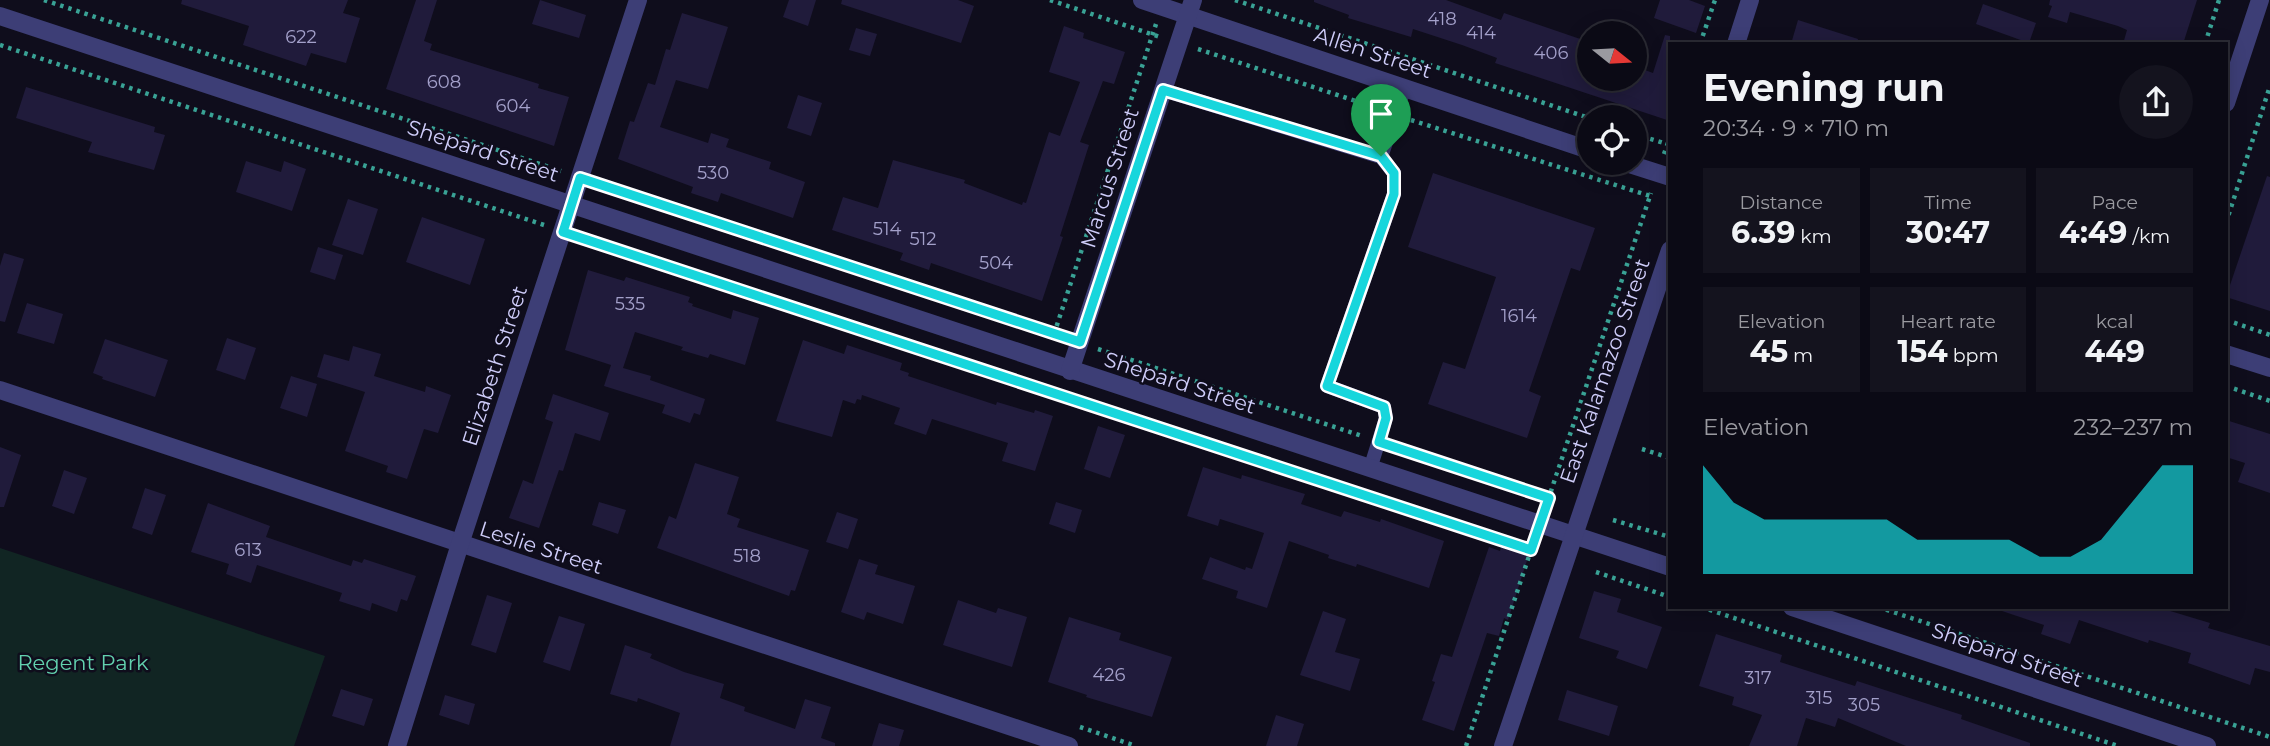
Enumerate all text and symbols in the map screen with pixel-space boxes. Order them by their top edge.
house number: 418 [1427,8,1457,30]
north arrow [1577,21,1647,91]
map controls [1577,21,1647,175]
street label: Allen Street [1311,22,1435,83]
house number: 414 [1466,22,1496,44]
house number: 622 [285,26,317,48]
house number: 406 [1534,42,1568,64]
text: Evening run [1703,64,1945,111]
button: share [2119,65,2193,139]
house number: 608 [427,71,461,93]
pin [1351,84,1411,156]
house number: 604 [496,95,530,117]
icon: arrive [1362,95,1400,133]
street label: Marcus Street [1075,105,1144,251]
button: locate [1577,105,1647,175]
street label: Shepard Street [404,114,562,187]
text: 20:34 · 9 × 710 m [1703,114,1889,142]
house number: 530 [697,162,729,184]
text: Distance [1740,191,1823,214]
text: Time [1924,191,1972,214]
text: Pace [2091,191,2138,214]
text: 6.39 [1731,214,1795,251]
text: 30:47 [1906,214,1990,251]
text: 4:49 [2059,214,2127,251]
house number: 514 [873,218,901,240]
text: km [1795,225,1832,248]
text: /km [2127,225,2170,248]
house number: 512 [910,228,936,250]
house number: 504 [979,252,1013,274]
street label: East Kalamazoo Street [1554,255,1655,487]
street label: Elizabeth Street [457,283,532,449]
house number: 535 [615,293,645,315]
house number: 1614 [1501,305,1537,327]
text: Elevation [1737,310,1825,333]
text: Heart rate [1900,310,1996,333]
text: kcal [2096,310,2134,333]
text: 45 [1749,333,1788,370]
text: 154 [1897,333,1948,370]
text: 449 [2084,333,2145,370]
text: m [1788,344,1813,367]
text: bpm [1948,344,1999,367]
street label: Shepard Street [1101,346,1259,419]
text: Elevation [1703,413,1809,441]
text: 232–237 m [2073,413,2193,441]
street label: Leslie Street [476,516,606,579]
house number: 613 [234,539,262,561]
house number: 518 [733,545,761,567]
street label: Shepard Street [1929,617,2086,692]
park label: Regent Park [17,650,149,675]
house number: 426 [1092,664,1126,686]
house number: 317 [1744,667,1772,689]
house number: 315 [1806,687,1832,709]
house number: 305 [1848,694,1880,716]

